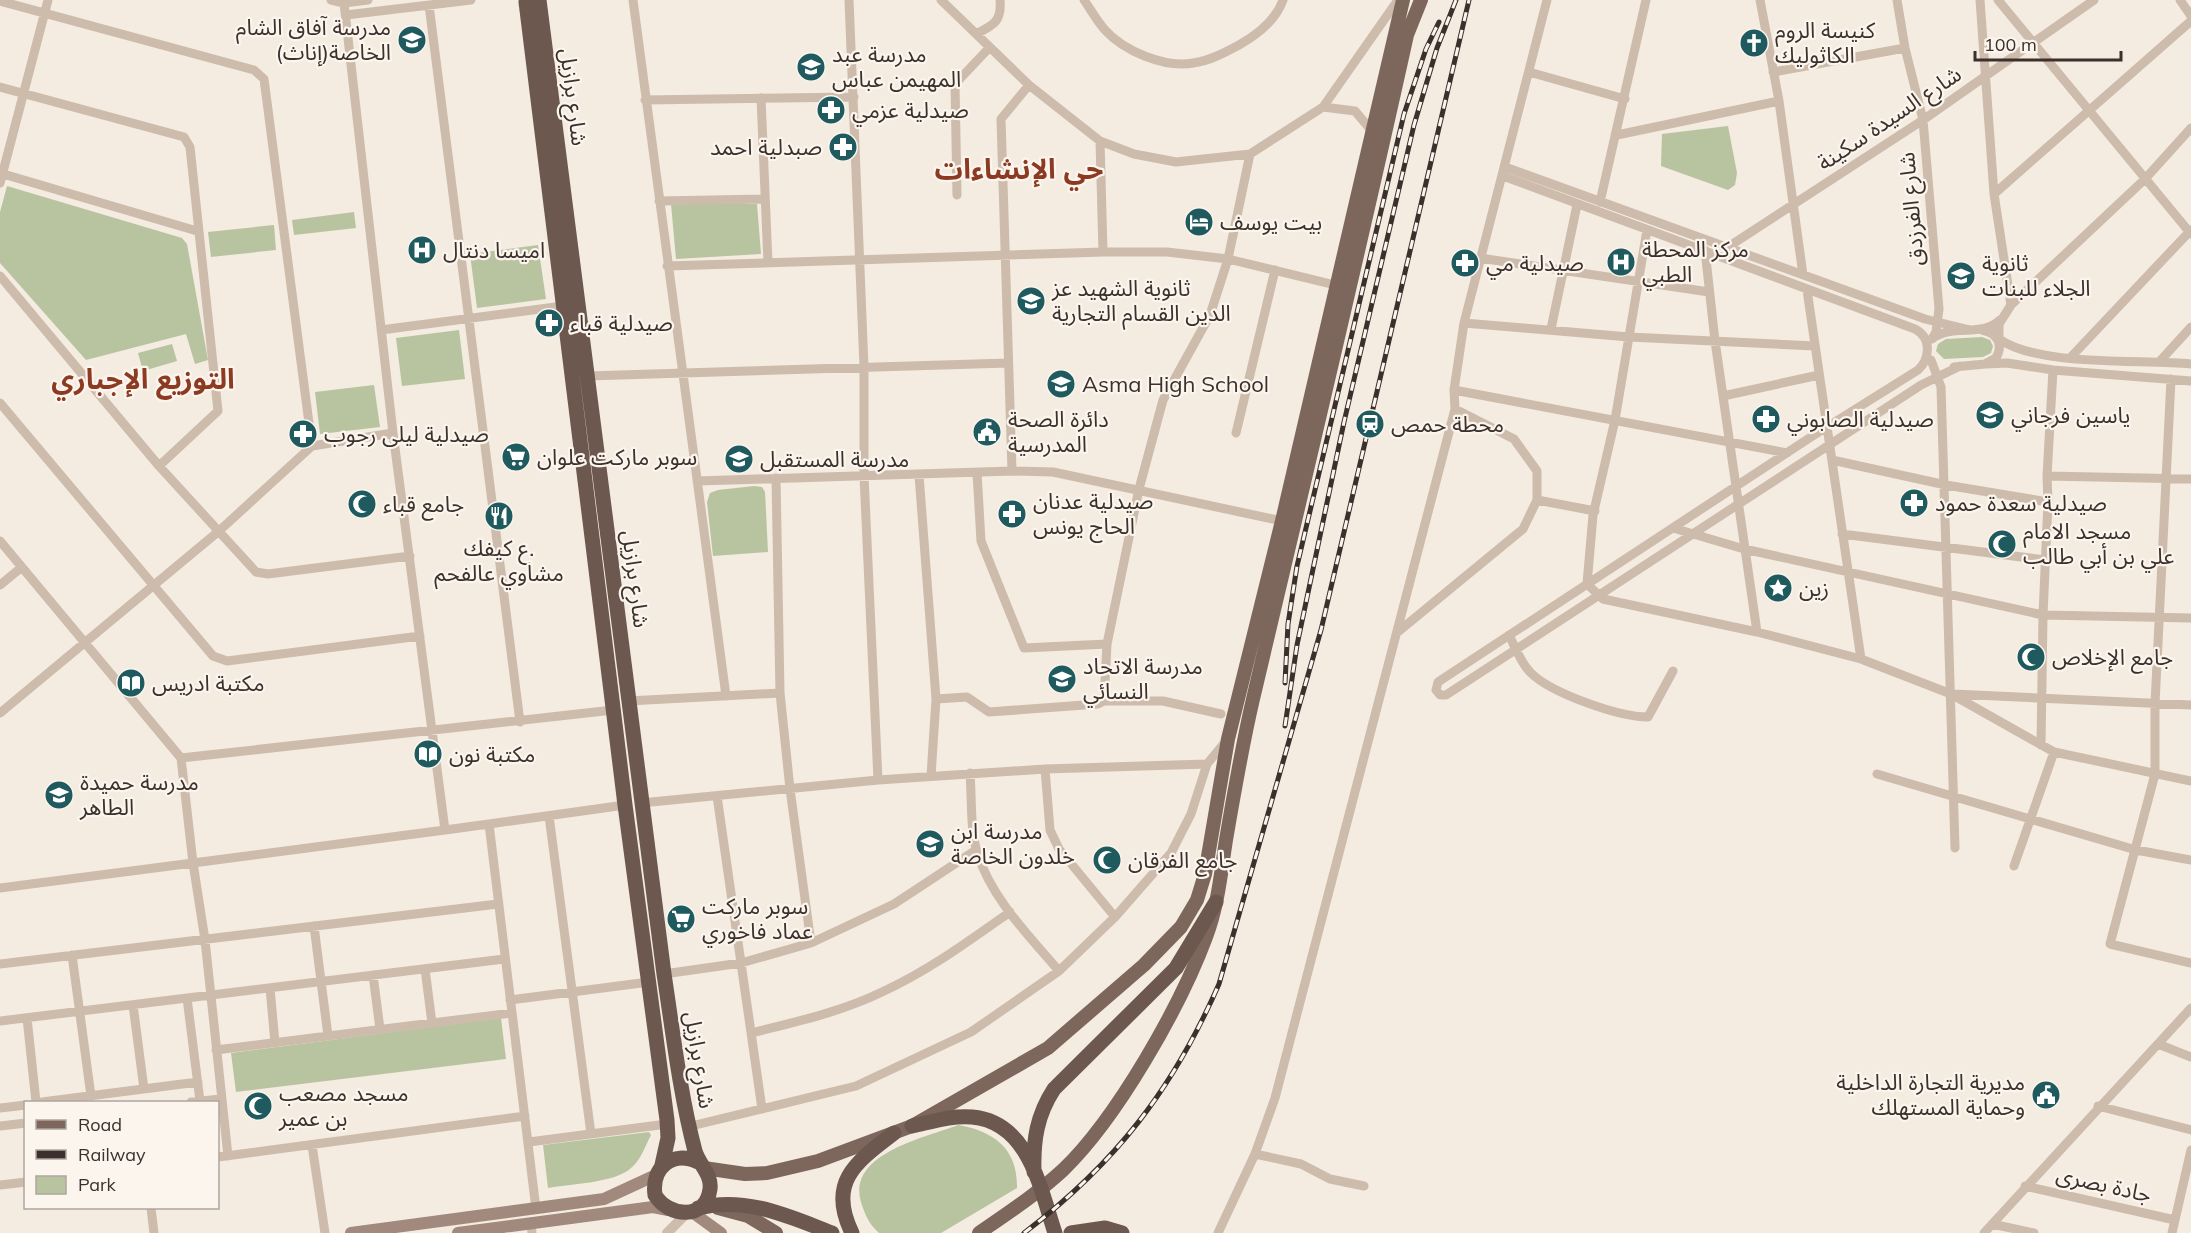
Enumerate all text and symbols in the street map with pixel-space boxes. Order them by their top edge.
place label: مدرسة آفاق الشام الخاصة(إناث) [236,13,391,67]
place label: كنيسة الروم الكاثوليك [1775,16,1876,69]
school or university icon: مدرسة آفاق الشام الخاصة(إناث) [396,24,428,56]
scale bar [1975,24,2120,62]
church icon: كنيسة الروم الكاثوليك [1738,27,1770,59]
text: 100 m [1984,33,2037,56]
place label: مدرسة عبد المهيمن عباس [832,40,961,93]
street label: شارع برازيل [551,47,594,148]
school or university icon: مدرسة عبد المهيمن عباس [795,51,827,83]
street label: شارع السيدة سكينة [1812,59,1968,179]
pharmacy icon: صيدلية عزمي [815,94,847,126]
place label: صيدلية عزمي [852,96,969,127]
pharmacy icon: صبدلية احمد [827,131,859,163]
place label: صبدلية احمد [710,133,822,161]
district label: حي الإنشاءات [935,151,1103,191]
street label: شارع الفرزدق [1892,151,1933,267]
hotel icon: بيت يوسف [1183,206,1215,238]
place label: بيت يوسف [1220,208,1322,236]
hospital icon: اميسا دنتال [406,234,438,266]
place label: مركز المحطة الطبي [1642,235,1749,291]
place label: اميسا دنتال [443,236,545,264]
hospital icon: مركز المحطة الطبي [1605,246,1637,278]
pharmacy icon: صيدلية مي [1449,247,1481,279]
place label: صيدلية مي [1486,249,1584,280]
place label: ثانوية الجلاء للبنات [1982,249,2091,302]
school or university icon: ثانوية الجلاء للبنات [1945,260,1977,292]
place label: ثانوية الشهيد عز الدين القسام التجارية [1051,274,1231,330]
school or university icon: ثانوية الشهيد عز الدين القسام التجارية [1015,285,1047,317]
pharmacy icon: صيدلية قباء [533,307,565,339]
place label: صيدلية قباء [570,309,673,337]
district label: التوزيع الإجباري [51,361,235,401]
school or university icon: Asma High School [1045,368,1077,400]
place label: Asma High School [1082,370,1269,398]
school or university icon: ياسين فرجاني [1974,399,2006,431]
place label: ياسين فرجاني [2011,401,2130,432]
pharmacy icon: صيدلية الصابوني [1750,403,1782,435]
place label: دائرة الصحة المدرسية [1008,405,1109,458]
place label: صيدلية الصابوني [1787,405,1934,436]
station icon: محطة حمص [1354,408,1386,440]
place label: محطة حمص [1391,410,1504,438]
public building icon: دائرة الصحة المدرسية [971,416,1003,448]
pharmacy icon: صيدلية ليلى رجوب [287,418,319,450]
place label: صيدلية ليلى رجوب [324,420,489,448]
supermarket icon: سوبر ماركت علوان [500,441,532,473]
place label: سوبر ماركت علوان [537,443,697,471]
school or university icon: مدرسة المستقبل [723,443,755,475]
place label: مدرسة المستقبل [760,445,909,473]
place label: صيدلية عدنان الحاج يونس [1033,487,1153,543]
pharmacy icon: صيدلية سعدة حمود [1898,487,1930,519]
mosque icon: جامع قباء [346,488,378,520]
place label: صيدلية سعدة حمود [1935,489,2107,517]
place label: جامع قباء [383,490,464,521]
pharmacy icon: صيدلية عدنان الحاج يونس [996,498,1028,530]
restaurant icon: ع كيفك. مشاوي عالفحم [483,500,515,532]
place label: مسجد الامام علي بن أبي طالب [2023,517,2174,573]
mosque icon: مسجد الامام علي بن أبي طالب [1986,528,2018,560]
street label: شارع برازيل [613,529,656,630]
place label: ع كيفك. مشاوي عالفحم [434,534,564,590]
place icon: زين [1762,572,1794,604]
place label: زين [1799,574,1829,602]
mosque icon: جامع الإخلاص [2015,641,2047,673]
place label: جامع الإخلاص [2052,643,2173,674]
place label: مدرسة الاتحاد النسائي [1083,652,1203,708]
school or university icon: مدرسة الاتحاد النسائي [1046,663,1078,695]
library icon: مكتبة ادريس [115,667,147,699]
place label: مكتبة ادريس [152,669,265,697]
library icon: مكتبة نون [412,738,444,770]
place label: مكتبة نون [449,740,535,768]
place label: مدرسة حميدة الطاهر [79,768,199,821]
school or university icon: مدرسة حميدة الطاهر [43,779,75,811]
place label: مدرسة ابن خلدون الخاصة [951,817,1075,870]
school or university icon: مدرسة ابن خلدون الخاصة [914,828,946,860]
mosque icon: جامع الفرقان [1091,844,1123,876]
place label: جامع الفرقان [1128,846,1238,877]
place label: سوبر ماركت عماد فاخوري [702,892,813,948]
supermarket icon: سوبر ماركت عماد فاخوري [665,903,697,935]
street label: شارع برازيل [676,1009,721,1111]
place label: مديرية التجارة الداخلية وحماية المستهلك [1836,1068,2025,1121]
place label: مسجد مصعب بن عمير [278,1079,409,1132]
public building icon: مديرية التجارة الداخلية وحماية المستهلك [2030,1079,2062,1111]
mosque icon: مسجد مصعب بن عمير [242,1090,274,1122]
legend [24,1101,219,1209]
text: Road [78,1113,122,1136]
text: Railway [78,1143,146,1166]
street label: جادة بصرى [2054,1159,2154,1209]
text: Park [78,1173,117,1196]

